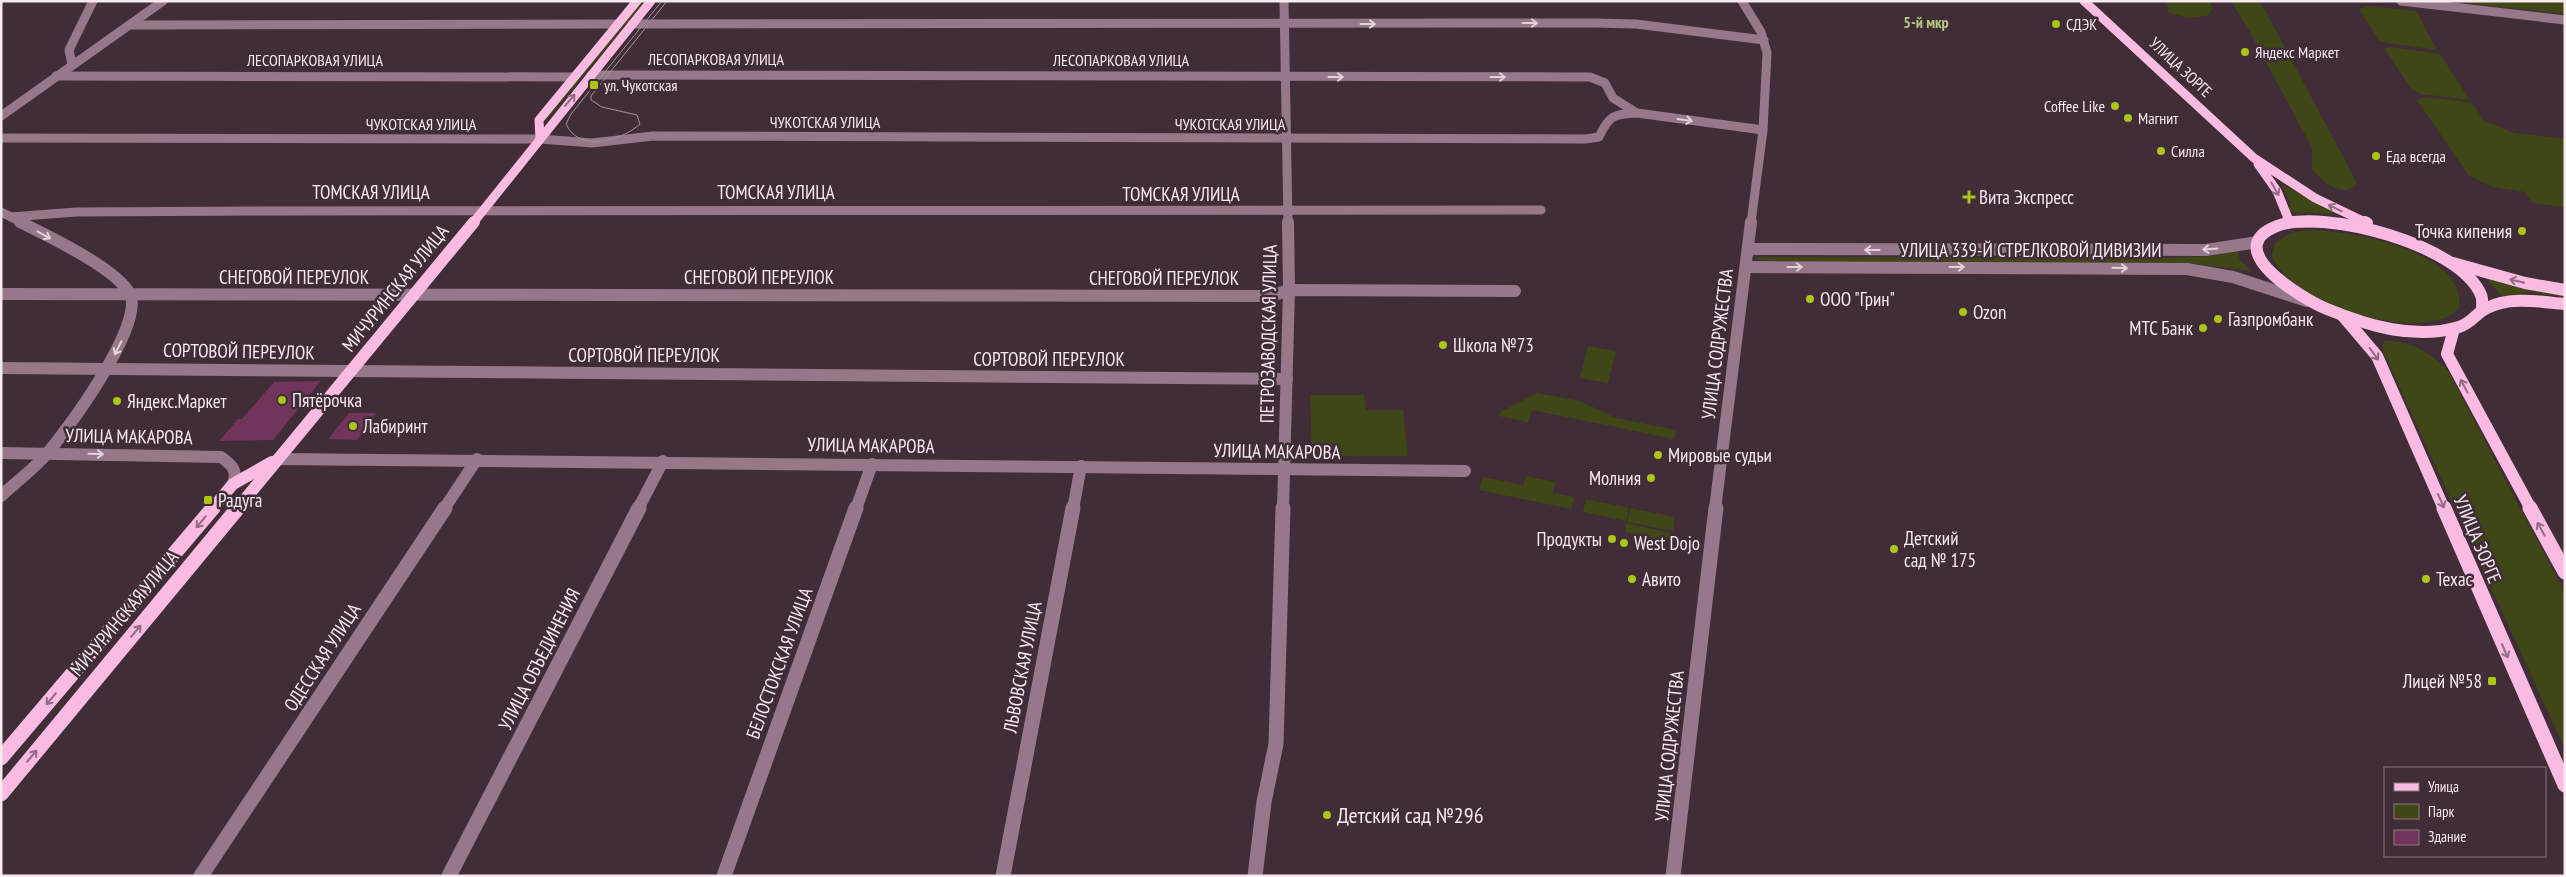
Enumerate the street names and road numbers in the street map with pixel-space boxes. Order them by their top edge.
street label: УЛИЦА ЗОРГЕ [2145,33,2217,101]
street label: ЛЕСОПАРКОВАЯ УЛИЦА [647,49,784,69]
street label: ЛЕСОПАРКОВАЯ УЛИЦА [246,50,383,70]
street label: ЛЕСОПАРКОВАЯ УЛИЦА [1052,50,1189,70]
street label: ЧУКОТСКАЯ УЛИЦА [770,112,881,132]
street label: ЧУКОТСКАЯ УЛИЦА [366,114,477,134]
street label: ЧУКОТСКАЯ УЛИЦА [1175,114,1286,134]
street label: ТОМСКАЯ УЛИЦА [312,180,430,204]
street label: ТОМСКАЯ УЛИЦА [717,180,835,204]
street label: ТОМСКАЯ УЛИЦА [1122,182,1240,206]
street label: МИЧУРИНСКАЯ УЛИЦА [336,220,454,356]
street label: УЛИЦА 339-Й СТРЕЛКОВОЙ ДИВИЗИИ [1900,238,2162,262]
street label: ПЕТРОЗАВОДСКАЯ УЛИЦА [1254,245,1282,423]
street label: СНЕГОВОЙ ПЕРЕУЛОК [219,265,369,289]
street label: СНЕГОВОЙ ПЕРЕУЛОК [684,265,834,289]
street label: СНЕГОВОЙ ПЕРЕУЛОК [1089,266,1239,290]
street label: УЛИЦА СОДРУЖЕСТВА [1696,267,1738,421]
street label: СОРТОВОЙ ПЕРЕУЛОК [163,338,315,364]
street label: СОРТОВОЙ ПЕРЕУЛОК [568,343,720,367]
street label: СОРТОВОЙ ПЕРЕУЛОК [973,347,1125,371]
street label: УЛИЦА МАКАРОВА [65,423,193,449]
street label: УЛИЦА МАКАРОВА [807,432,935,458]
street label: УЛИЦА МАКАРОВА [1213,438,1341,464]
street label: УЛИЦА ЗОРГЕ [2449,491,2507,587]
street label: МИЧУРИНСКАЯ УЛИЦА [65,545,183,681]
street label: УЛИЦА ОБЪЕДИНЕНИЯ [493,584,585,734]
street label: БЕЛОСТОКСКАЯ УЛИЦА [741,584,818,742]
street label: ОДЕССКАЯ УЛИЦА [278,599,366,715]
street label: ЛЬВОВСКАЯ УЛИЦА [997,599,1047,736]
street label: УЛИЦА СОДРУЖЕСТВА [1649,669,1689,823]

